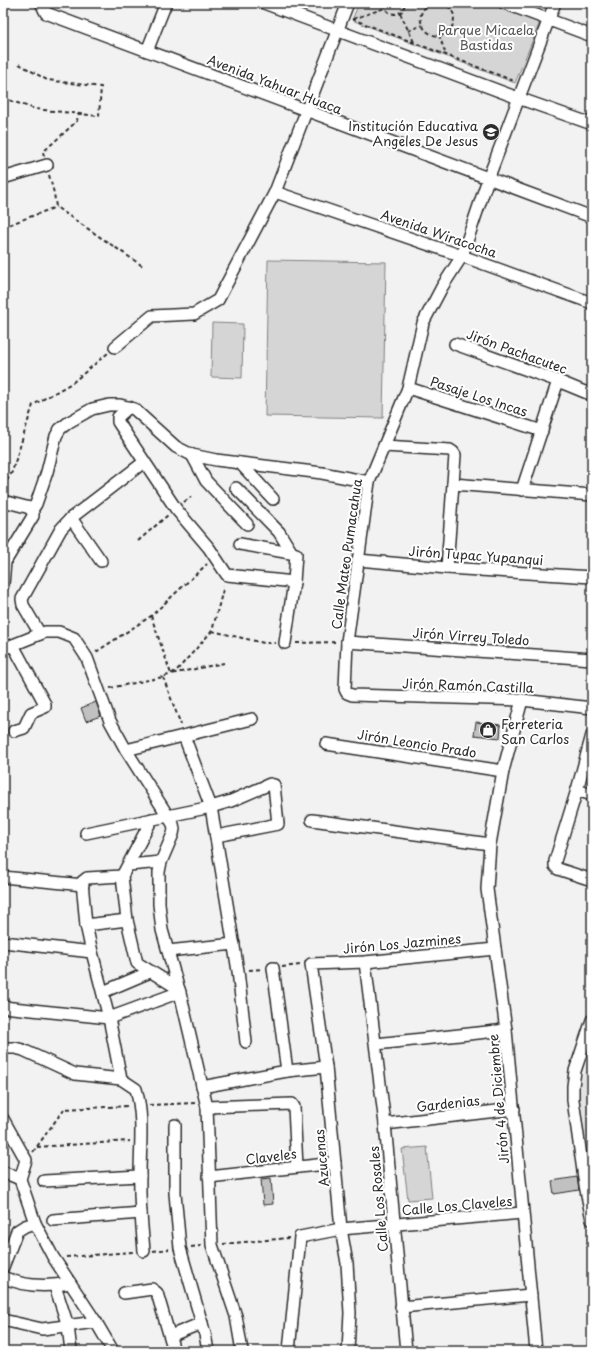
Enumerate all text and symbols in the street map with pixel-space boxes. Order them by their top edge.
park label: Parque Micaela Bastidas [438,20,535,54]
street label: Avenida Yahuar Huaca [205,50,346,119]
place label: Institución Educativa Angeles De Jesus [348,116,479,150]
school or university icon: Institución Educativa Angeles De Jesus [481,122,501,142]
street label: Avenida Wiracocha [379,204,500,262]
street label: Jirón Pachacutec [464,324,570,378]
street label: Pasaje Los Incas [428,371,530,421]
street label: Calle Mateo Pumacahua [326,477,366,631]
street label: Jirón Tupac Yupanqui [408,541,544,569]
street label: Jirón Virrey Toledo [412,622,530,650]
street label: Jirón Ramón Castilla [402,673,535,697]
place label: Ferreteria San Carlos [501,714,569,748]
shop icon: Ferreteria San Carlos [478,720,498,740]
street label: Jirón Leoncio Prado [356,724,478,762]
street label: Jirón Los Jazmines [342,928,462,958]
street label: Jirón 4 de Diciembre [483,1033,513,1165]
street label: Gardenias [415,1090,481,1116]
street label: Azucenas [309,1128,333,1187]
street label: Claveles [244,1143,298,1169]
street label: Calle Los Rosales [364,1145,392,1253]
street label: Calle Los Claveles [401,1191,513,1219]

